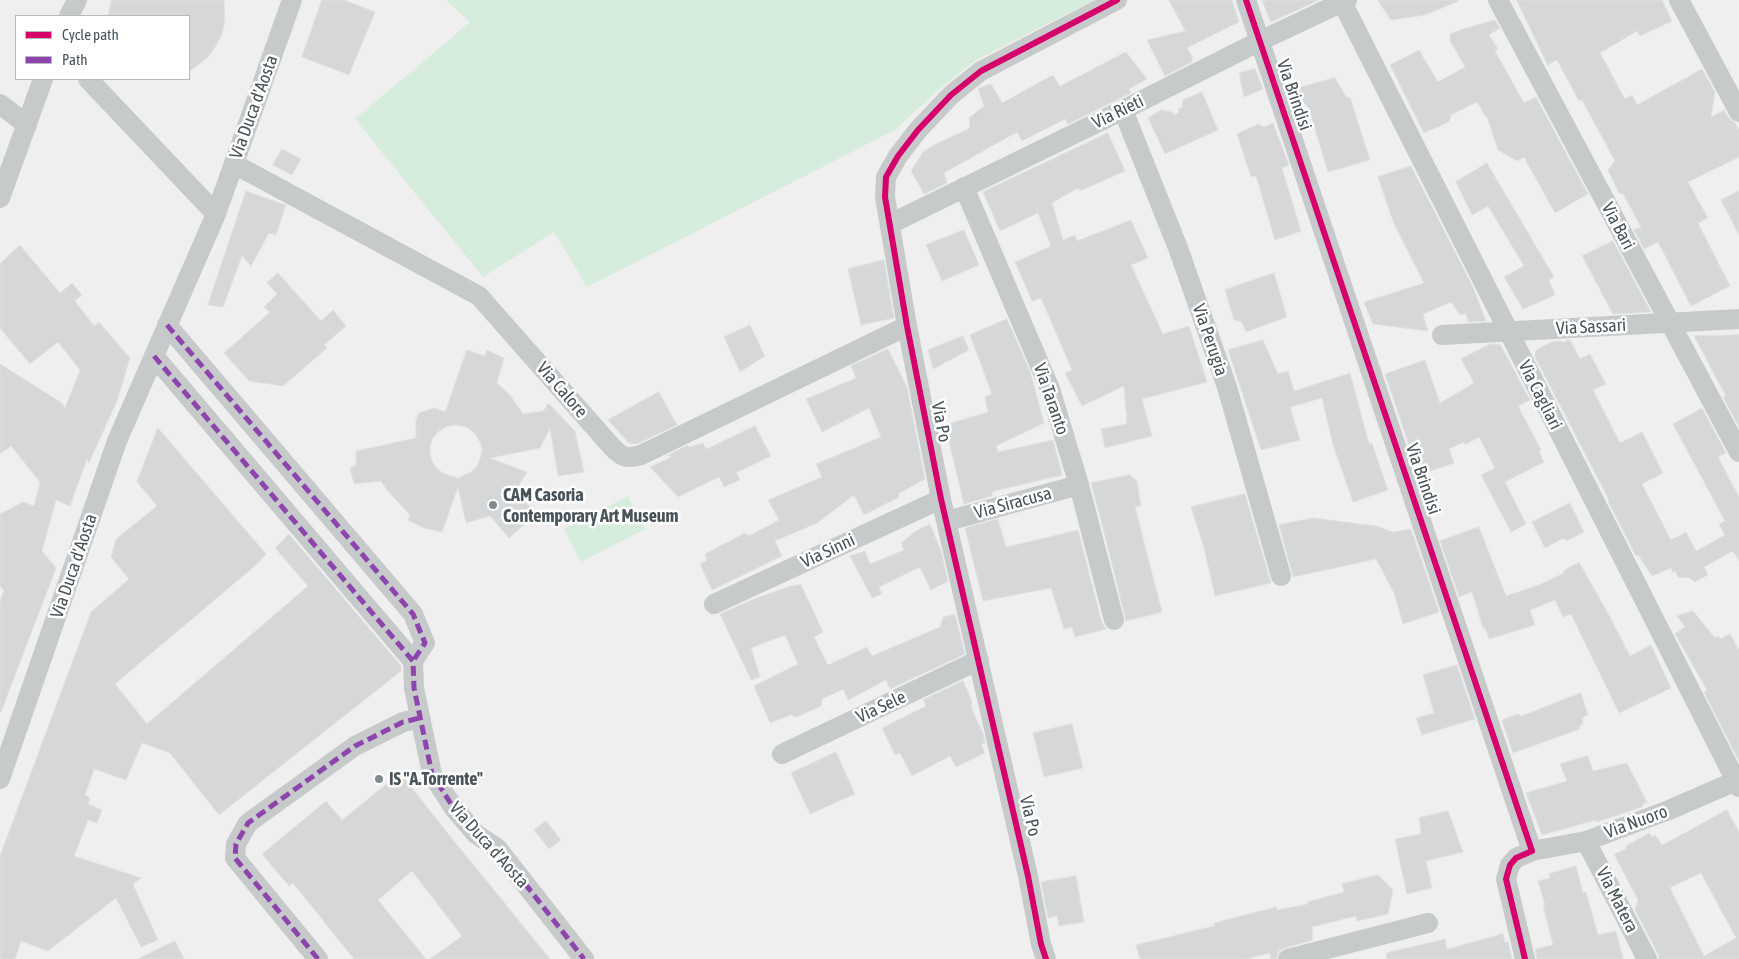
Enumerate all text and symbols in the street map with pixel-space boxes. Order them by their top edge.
legend [15,15,190,80]
text: Cycle path [62,26,119,43]
text: Path [62,51,88,68]
street label: Via Duca d'Aosta [225,52,283,162]
street label: Via Brindisi [1272,57,1316,133]
street label: Via Rieti [1089,90,1147,134]
street label: Via Bari [1597,199,1639,253]
street label: Via Perugia [1188,301,1232,379]
street label: Via Sassari [1555,314,1627,340]
street label: Via Cagliari [1513,357,1567,433]
street label: Via Calore [532,358,592,422]
street label: Via Taranto [1029,360,1073,438]
street label: Via Po [926,400,956,444]
street label: Via Brindisi [1401,441,1445,517]
street label: Via Siracusa [972,482,1054,524]
place label: CAM Casoria Contemporary Art Museum [503,484,678,526]
marker: CAM Casoria Contemporary Art Museum [487,499,499,511]
street label: Via Duca d'Aosta [46,511,102,621]
street label: Via Sinni [798,529,858,573]
street label: Via Sele [853,686,909,728]
place label: IS "A.Torrente" [389,768,483,790]
marker: IS "A.Torrente" [373,773,385,785]
street label: Via Po [1015,794,1045,838]
street label: Via Duca d'Aosta [445,797,533,893]
street label: Via Nuoro [1602,801,1670,843]
street label: Via Matera [1591,864,1643,936]

